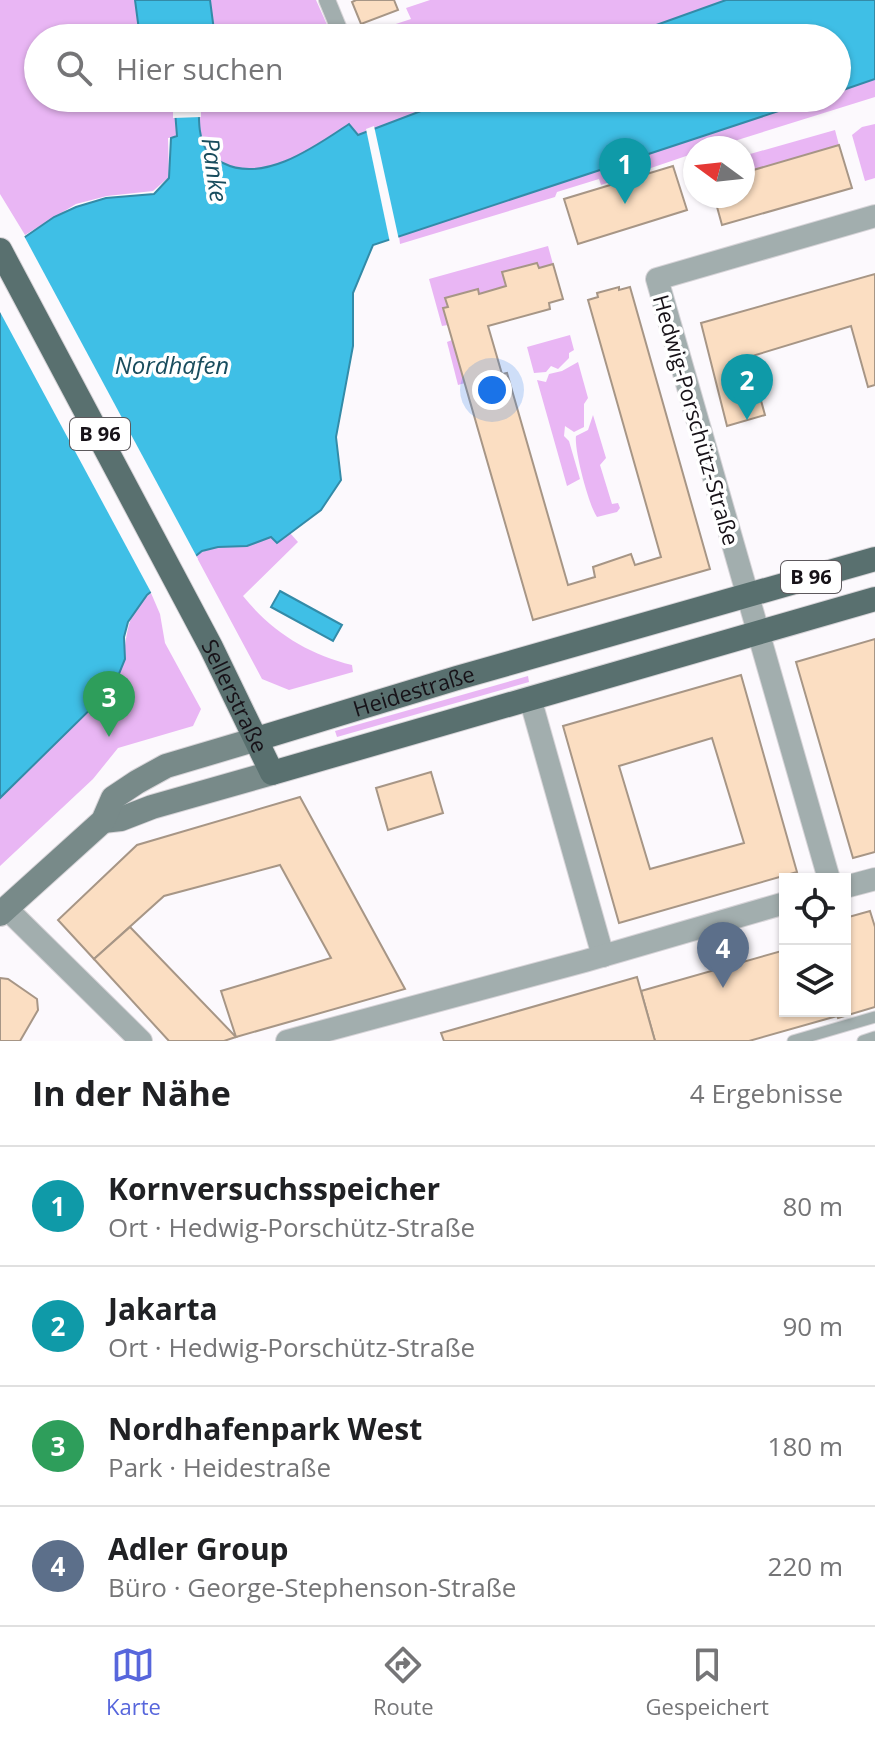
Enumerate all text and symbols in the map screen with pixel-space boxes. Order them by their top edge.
search box [24,24,851,112]
icon: search [52,46,96,90]
text: Hier suchen [116,48,283,89]
water label: Panke [195,135,236,204]
north arrow [683,136,755,208]
pin: 1 [599,138,651,204]
street label: Hedwig-Porschütz-Straße [647,291,747,549]
water label: Nordhafen [115,348,229,381]
pin: 2 [721,354,773,420]
your location [472,370,512,410]
road number: B 96 [70,418,130,450]
road number: B 96 [781,561,841,593]
street label: Sellerstraße [195,633,276,757]
street label: Heidestraße [349,658,478,723]
pin: 3 [83,671,135,737]
map controls [779,873,851,1017]
button: locate [779,873,851,945]
pin: 4 [697,922,749,988]
button: layers [779,945,851,1017]
text: In der Nähe [32,1070,231,1116]
text: 4 Ergebnisse [690,1075,843,1111]
text: Kornversuchsspeicher [108,1168,440,1209]
text: 1 [51,1188,65,1224]
text: 80 m [782,1188,843,1224]
text: Ort · Hedwig-Porschütz-Straße [108,1209,475,1245]
text: Jakarta [108,1288,218,1329]
text: 2 [51,1308,65,1344]
text: 90 m [782,1308,843,1344]
text: Ort · Hedwig-Porschütz-Straße [108,1329,475,1365]
text: Nordhafenpark West [108,1408,422,1449]
text: 3 [51,1428,65,1464]
text: 180 m [768,1428,843,1464]
text: Park · Heidestraße [108,1449,331,1485]
text: Adler Group [108,1528,289,1569]
text: 4 [51,1548,65,1584]
text: 220 m [768,1548,843,1584]
text: Büro · George-Stephenson-Straße [108,1569,516,1605]
tab: Karte [106,1643,161,1721]
tab: Route [373,1643,433,1721]
tab: Gespeichert [646,1643,769,1721]

